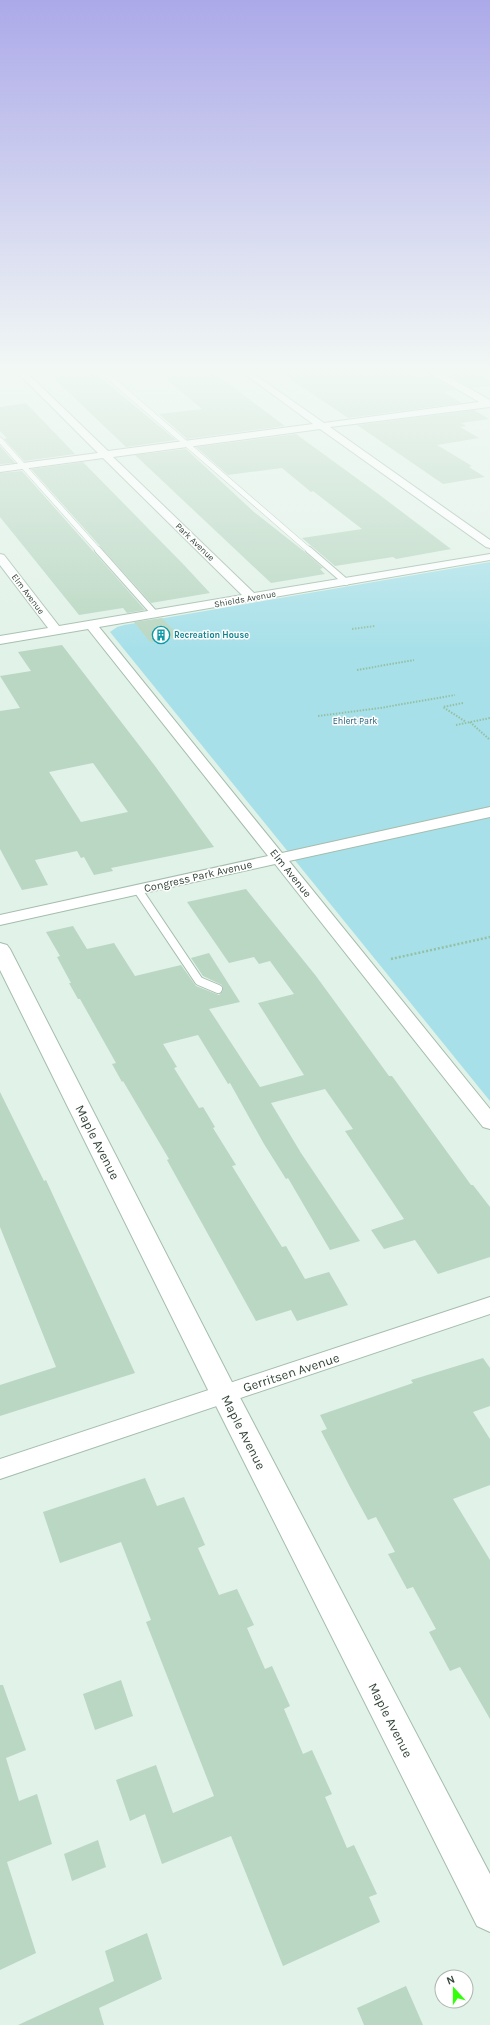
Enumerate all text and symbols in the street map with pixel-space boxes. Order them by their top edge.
street label: Park Avenue [174,521,217,563]
street label: Elm Avenue [10,572,47,616]
street label: Shields Avenue [213,589,277,609]
building icon: Recreation House [151,625,171,645]
place label: Recreation House [174,630,249,640]
park label: Ehlert Park [333,716,377,726]
street label: Elm Avenue [267,847,314,900]
street label: Congress Park Avenue [143,858,254,895]
street label: Maple Avenue [72,1102,123,1182]
street label: Gerritsen Avenue [241,1350,342,1395]
street label: Maple Avenue [218,1392,269,1472]
street label: Maple Avenue [365,1680,416,1760]
north arrow [434,1969,474,2009]
text: N [445,1973,457,1988]

